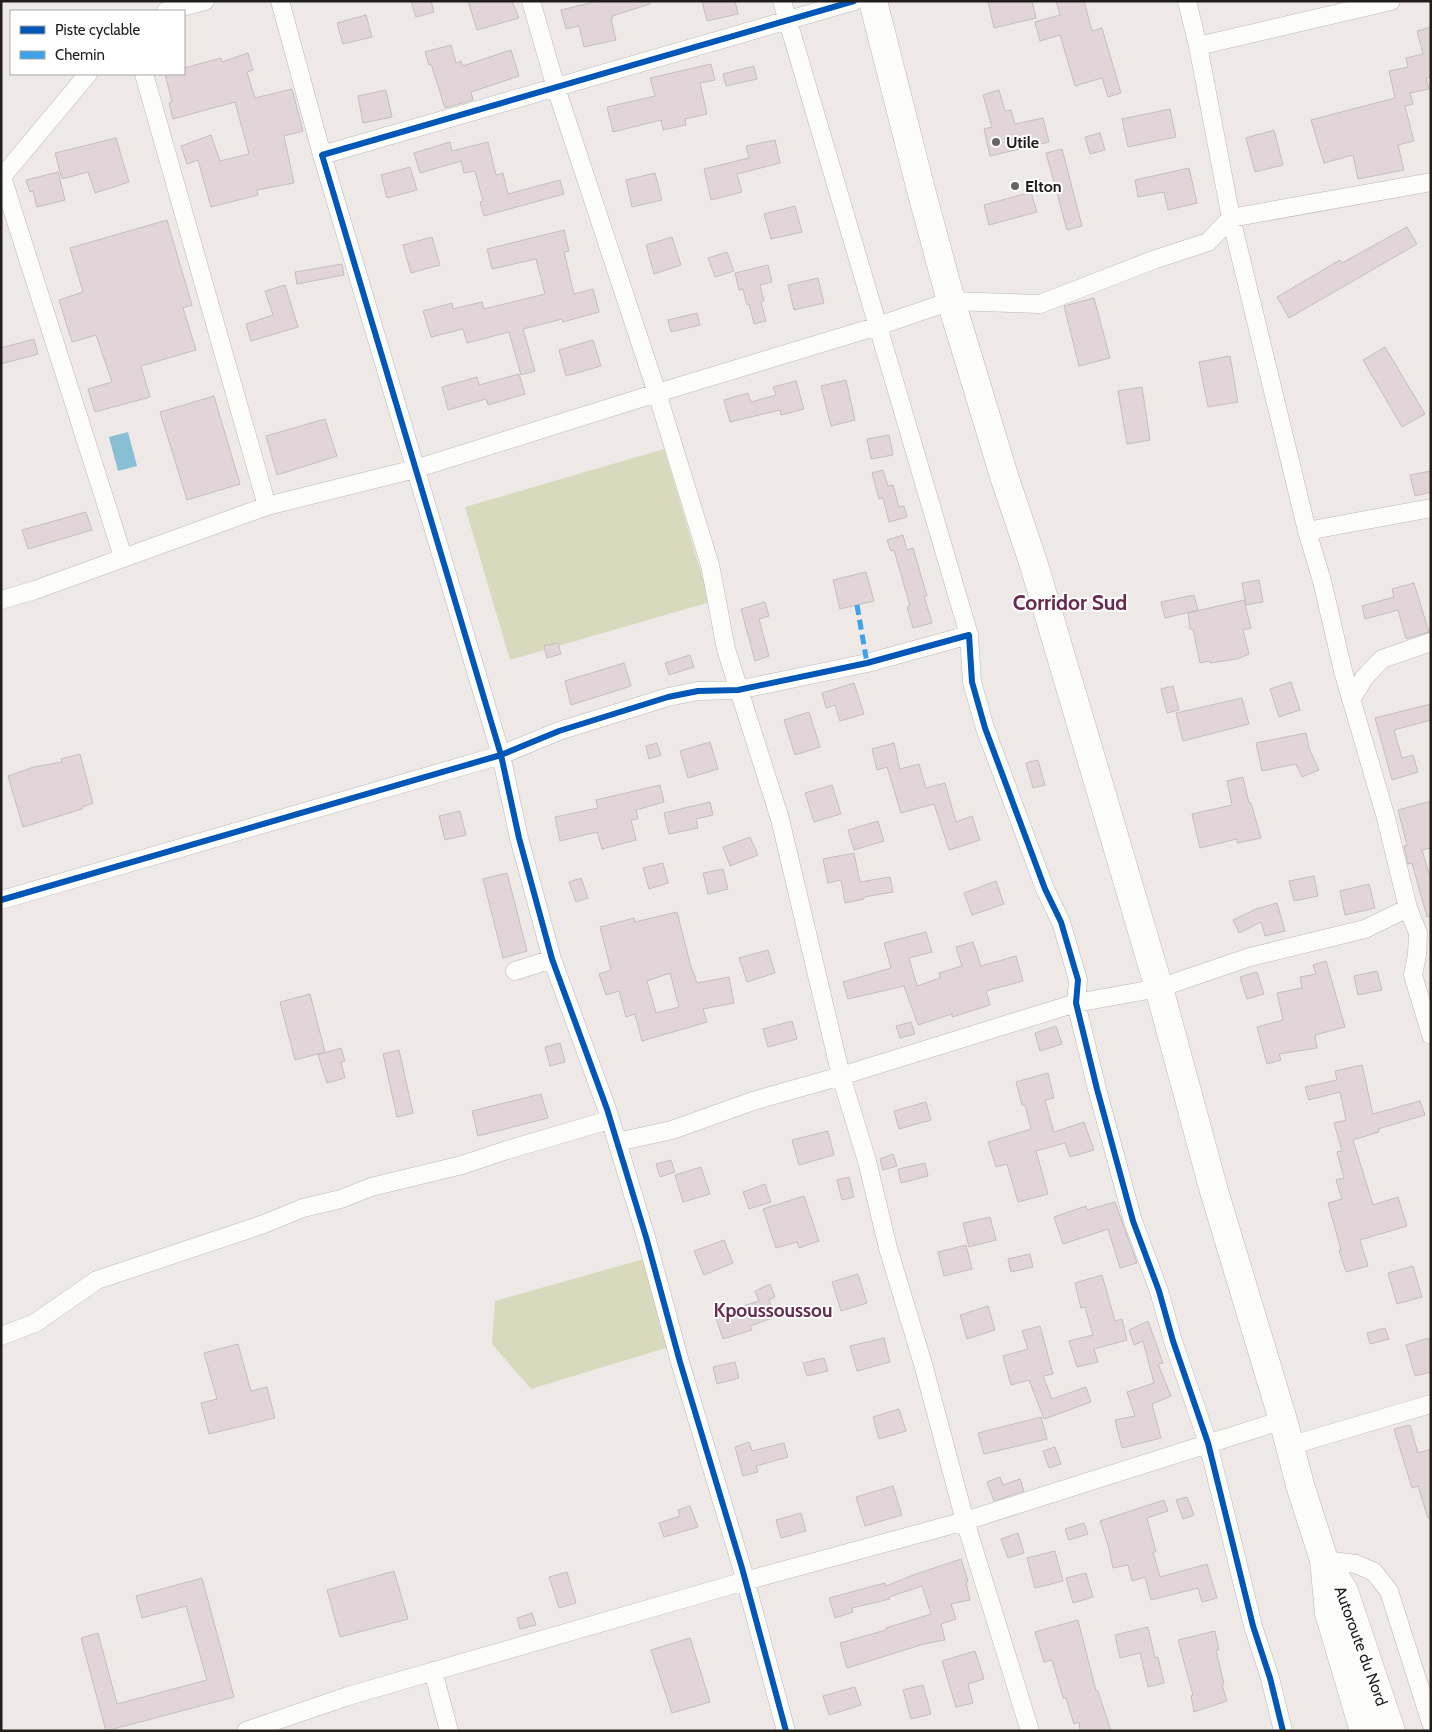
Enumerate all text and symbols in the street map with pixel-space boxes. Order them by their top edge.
legend [10,10,185,75]
text: Piste cyclable [55,21,141,39]
text: Chemin [55,46,105,64]
place label: Utile [1006,133,1039,152]
marker: Utile [990,136,1002,148]
place label: Elton [1025,177,1062,196]
marker: Elton [1009,180,1021,192]
district label: Corridor Sud [1013,590,1127,615]
district label: Kpoussoussou [714,1299,832,1322]
street label: Autoroute du Nord [1331,1584,1391,1708]

